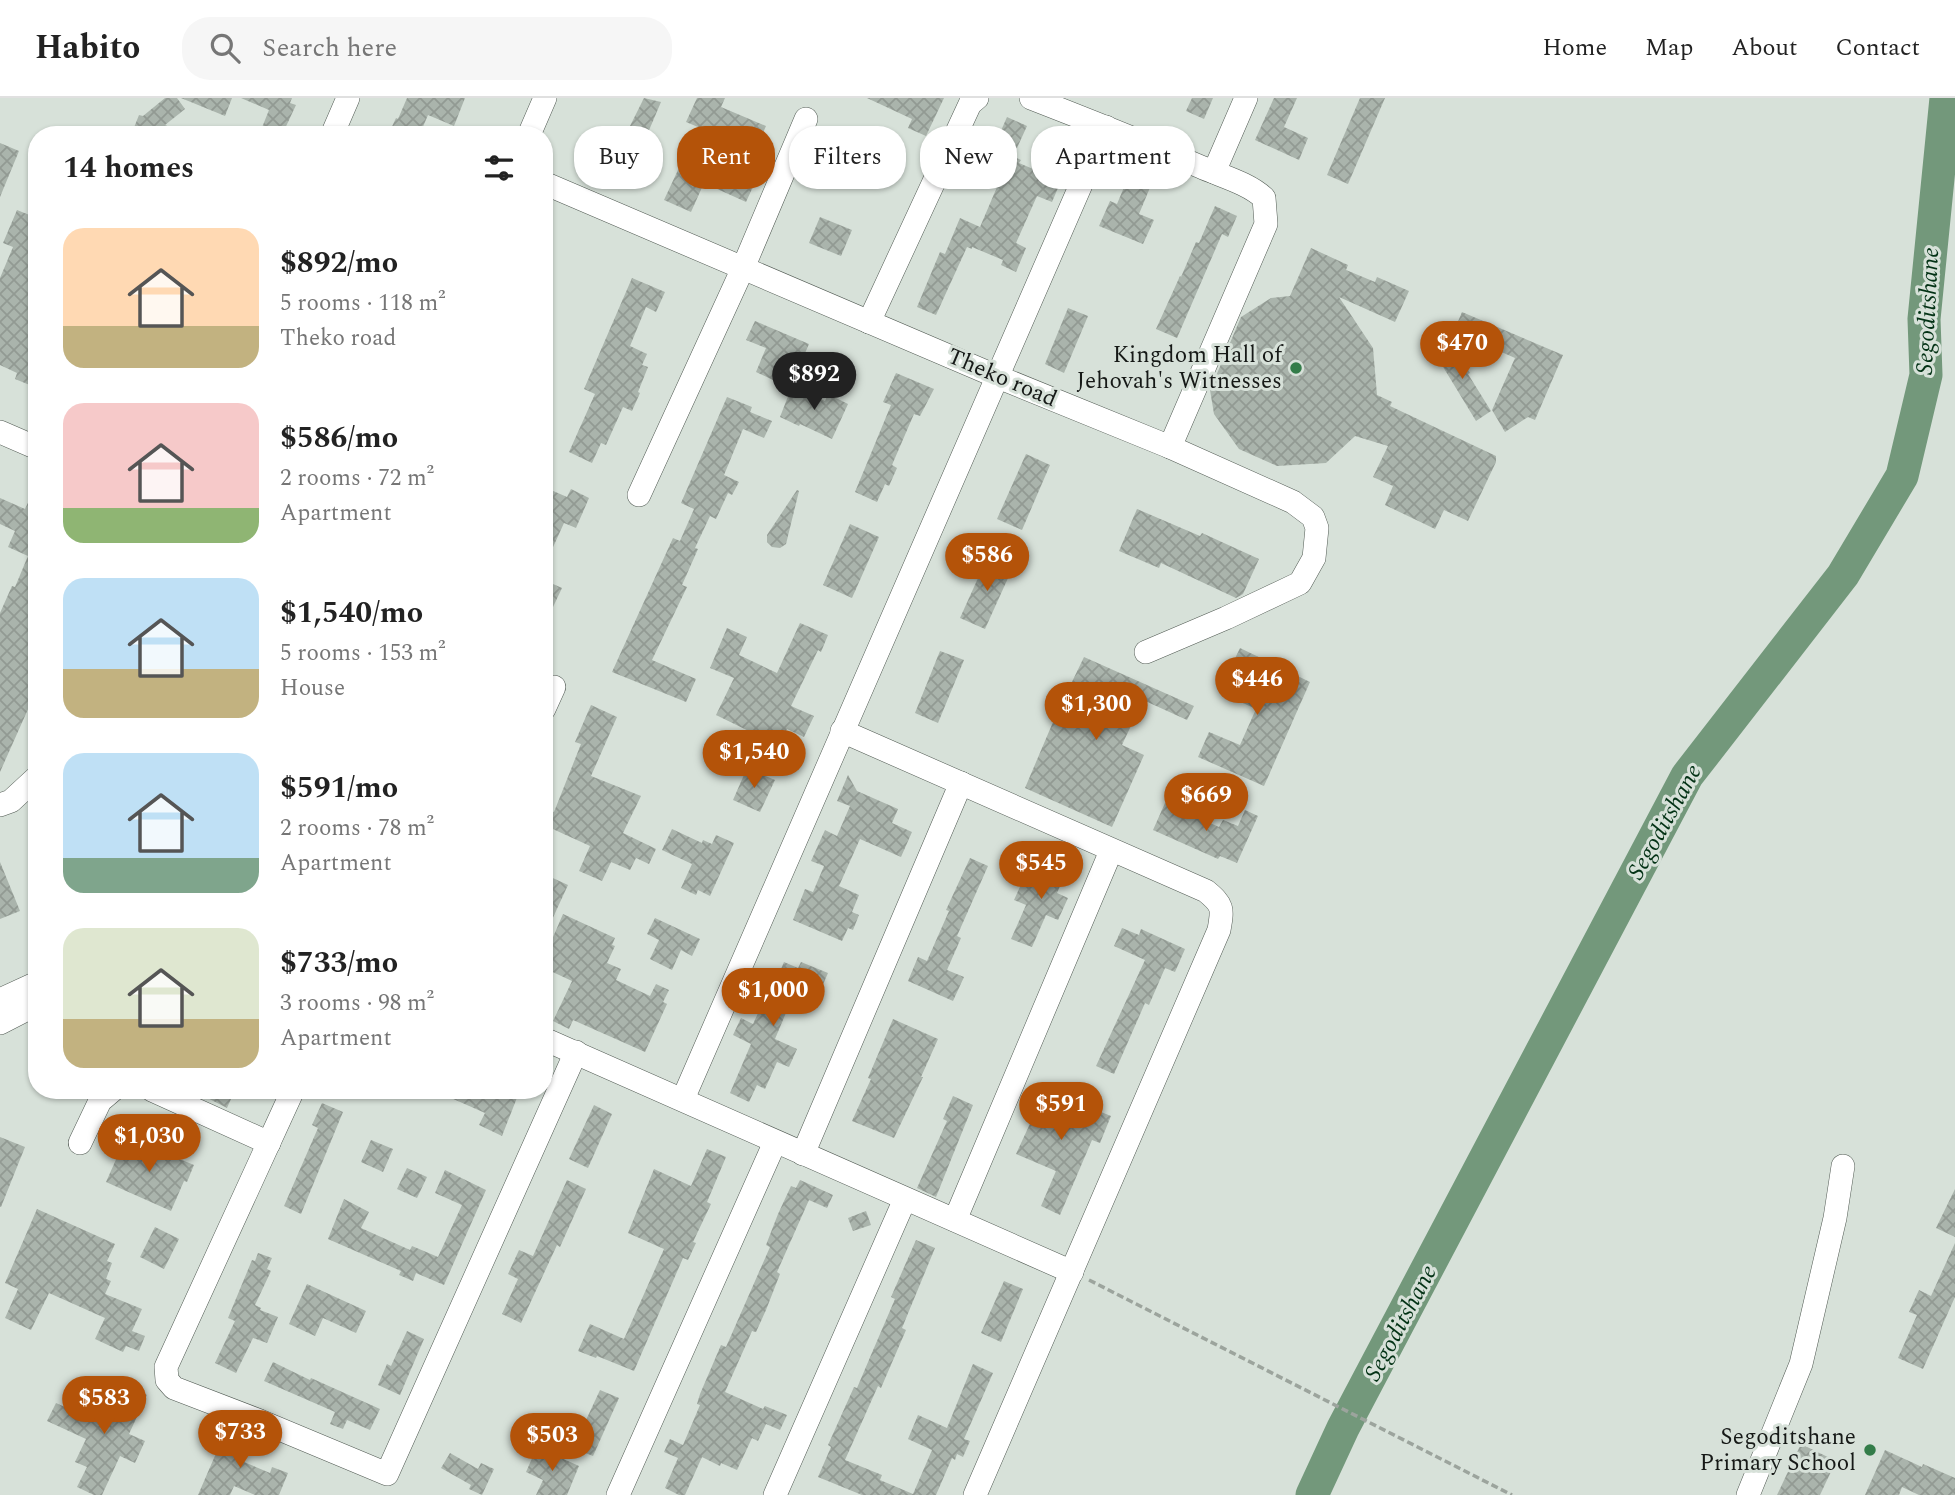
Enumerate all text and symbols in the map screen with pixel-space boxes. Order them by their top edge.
search box [182,17,672,80]
text: Habito [35,23,140,73]
text: Search here [262,28,397,68]
icon: search [206,29,244,67]
text: Home [1542,30,1607,66]
text: Map [1645,30,1693,66]
text: About [1731,30,1797,66]
text: Contact [1835,30,1920,66]
chip: Buy [574,126,663,189]
chip: Rent [677,126,775,189]
chip: Filters [789,126,906,189]
chip: New [920,126,1017,189]
chip: Apartment [1031,126,1195,189]
text: 14 homes [63,145,194,191]
icon: filters [480,149,518,187]
text: $892/mo [280,240,398,286]
water label: Segoditshane [1907,246,1949,376]
icon: home [119,256,203,340]
text: 5 rooms · 118 m² [280,286,446,321]
text: Theko road [280,321,396,356]
pin: $470 [1421,322,1503,381]
text: $470 [1436,326,1488,361]
place label: Kingdom Hall of Jehovah's Witnesses [1076,338,1284,399]
street label: Theko road [942,339,1063,417]
pin: $892 [773,352,855,412]
text: $892 [788,357,840,392]
marker: Kingdom Hall of Jehovah's Witnesses [1288,360,1304,376]
text: $586/mo [280,415,398,461]
icon: home [119,431,203,515]
text: 2 rooms · 72 m² [280,461,434,496]
text: Apartment [280,496,392,531]
pin: $586 [946,533,1028,593]
text: $586 [961,538,1013,573]
text: $1,540/mo [280,590,423,636]
icon: home [119,606,203,690]
text: 5 rooms · 153 m² [280,636,446,671]
pin: $446 [1216,658,1298,717]
text: $446 [1231,662,1283,697]
text: House [280,671,345,706]
pin: $1,300 [1039,682,1153,742]
text: $1,300 [1061,687,1131,722]
pin: $1,540 [697,730,811,790]
text: $1,540 [719,735,789,770]
water label: Segoditshane [1618,758,1712,886]
text: $591/mo [280,765,398,811]
pin: $669 [1165,774,1247,833]
text: $669 [1180,778,1232,813]
icon: home [119,781,203,865]
text: 2 rooms · 78 m² [280,811,434,846]
pin: $545 [1000,842,1082,901]
text: Apartment [280,846,392,881]
text: $545 [1015,846,1067,881]
text: $733/mo [280,940,398,986]
icon: home [119,956,203,1040]
pin: $1,000 [716,968,830,1028]
text: $1,000 [738,973,808,1008]
text: 3 rooms · 98 m² [280,986,434,1021]
text: Apartment [280,1021,392,1056]
pin: $591 [1020,1082,1102,1142]
text: $591 [1035,1087,1087,1122]
pin: $1,030 [92,1114,206,1174]
text: $1,030 [114,1119,184,1154]
water label: Segoditshane [1355,1258,1447,1388]
pin: $583 [63,1376,145,1436]
text: $583 [78,1381,130,1416]
pin: $733 [199,1410,281,1470]
pin: $503 [511,1414,593,1473]
text: $733 [214,1415,266,1450]
text: $503 [526,1418,578,1453]
place label: Segoditshane Primary School [1700,1420,1856,1481]
marker: Segoditshane Primary School [1862,1442,1878,1458]

